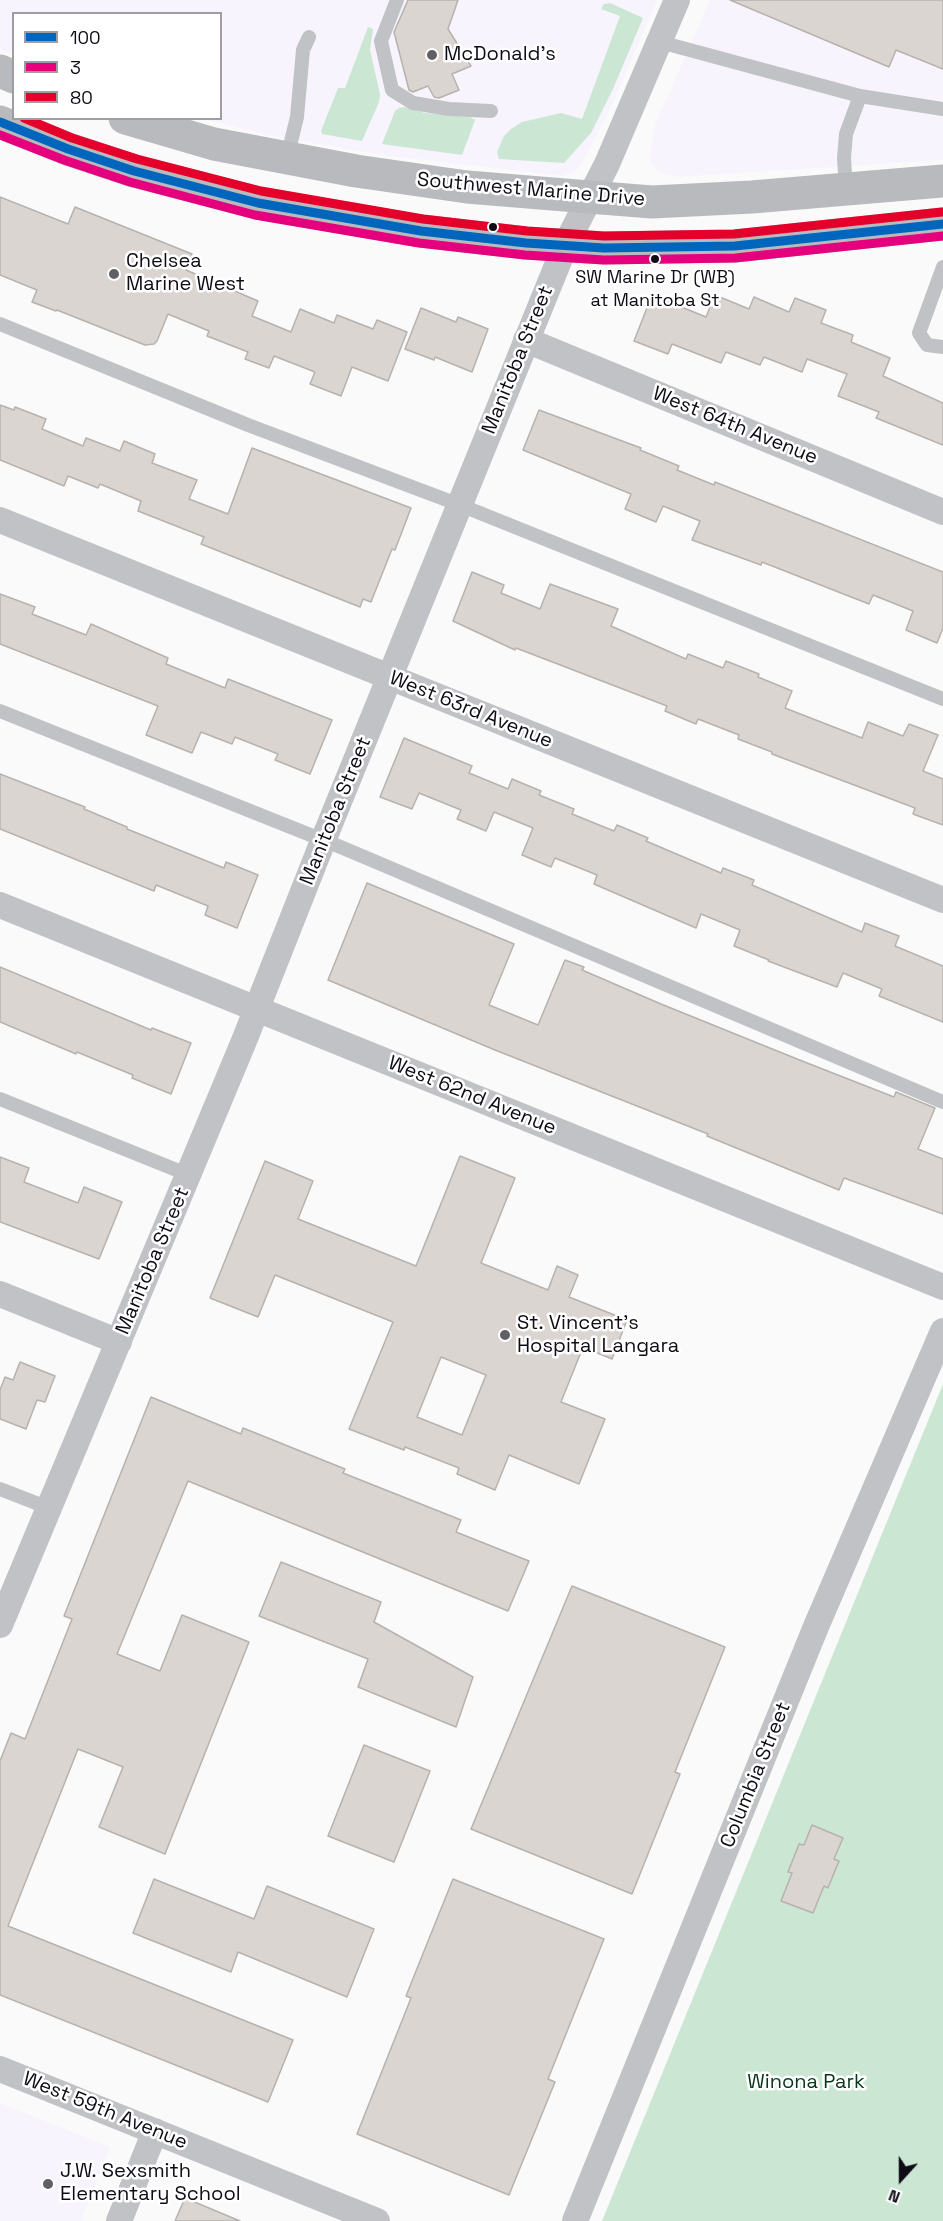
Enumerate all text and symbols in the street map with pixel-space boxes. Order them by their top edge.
legend [12,12,222,120]
text: 100 [70,26,101,49]
place label: McDonald's [444,43,556,67]
marker: McDonald's [425,48,439,62]
text: 3 [70,56,81,79]
text: 80 [70,86,93,109]
street label: Southwest Marine Drive [416,168,646,212]
unlabelled marker [487,221,499,233]
place label: Chelsea Marine West [126,250,245,297]
marker: SW Marine Dr (WB) at Manitoba St [649,253,661,265]
marker: Chelsea Marine West [107,267,121,281]
place label: SW Marine Dr (WB) at Manitoba St [575,267,735,310]
street label: Manitoba Street [477,282,559,438]
street label: West 64th Avenue [649,382,821,470]
street label: West 63rd Avenue [386,666,556,754]
street label: Manitoba Street [295,733,377,889]
street label: West 62nd Avenue [385,1051,559,1141]
street label: Manitoba Street [111,1184,195,1338]
place label: St. Vincent's Hospital Langara [517,1312,679,1359]
marker: St. Vincent's Hospital Langara [498,1328,512,1342]
street label: Columbia Street [716,1699,796,1851]
street label: West 59th Avenue [19,2067,191,2155]
park label: Winona Park [747,2071,865,2095]
north arrow [871,2149,931,2209]
place label: J.W. Sexsmith Elementary School [60,2160,241,2207]
marker: J.W. Sexsmith Elementary School [41,2177,55,2191]
text: N [886,2185,903,2208]

